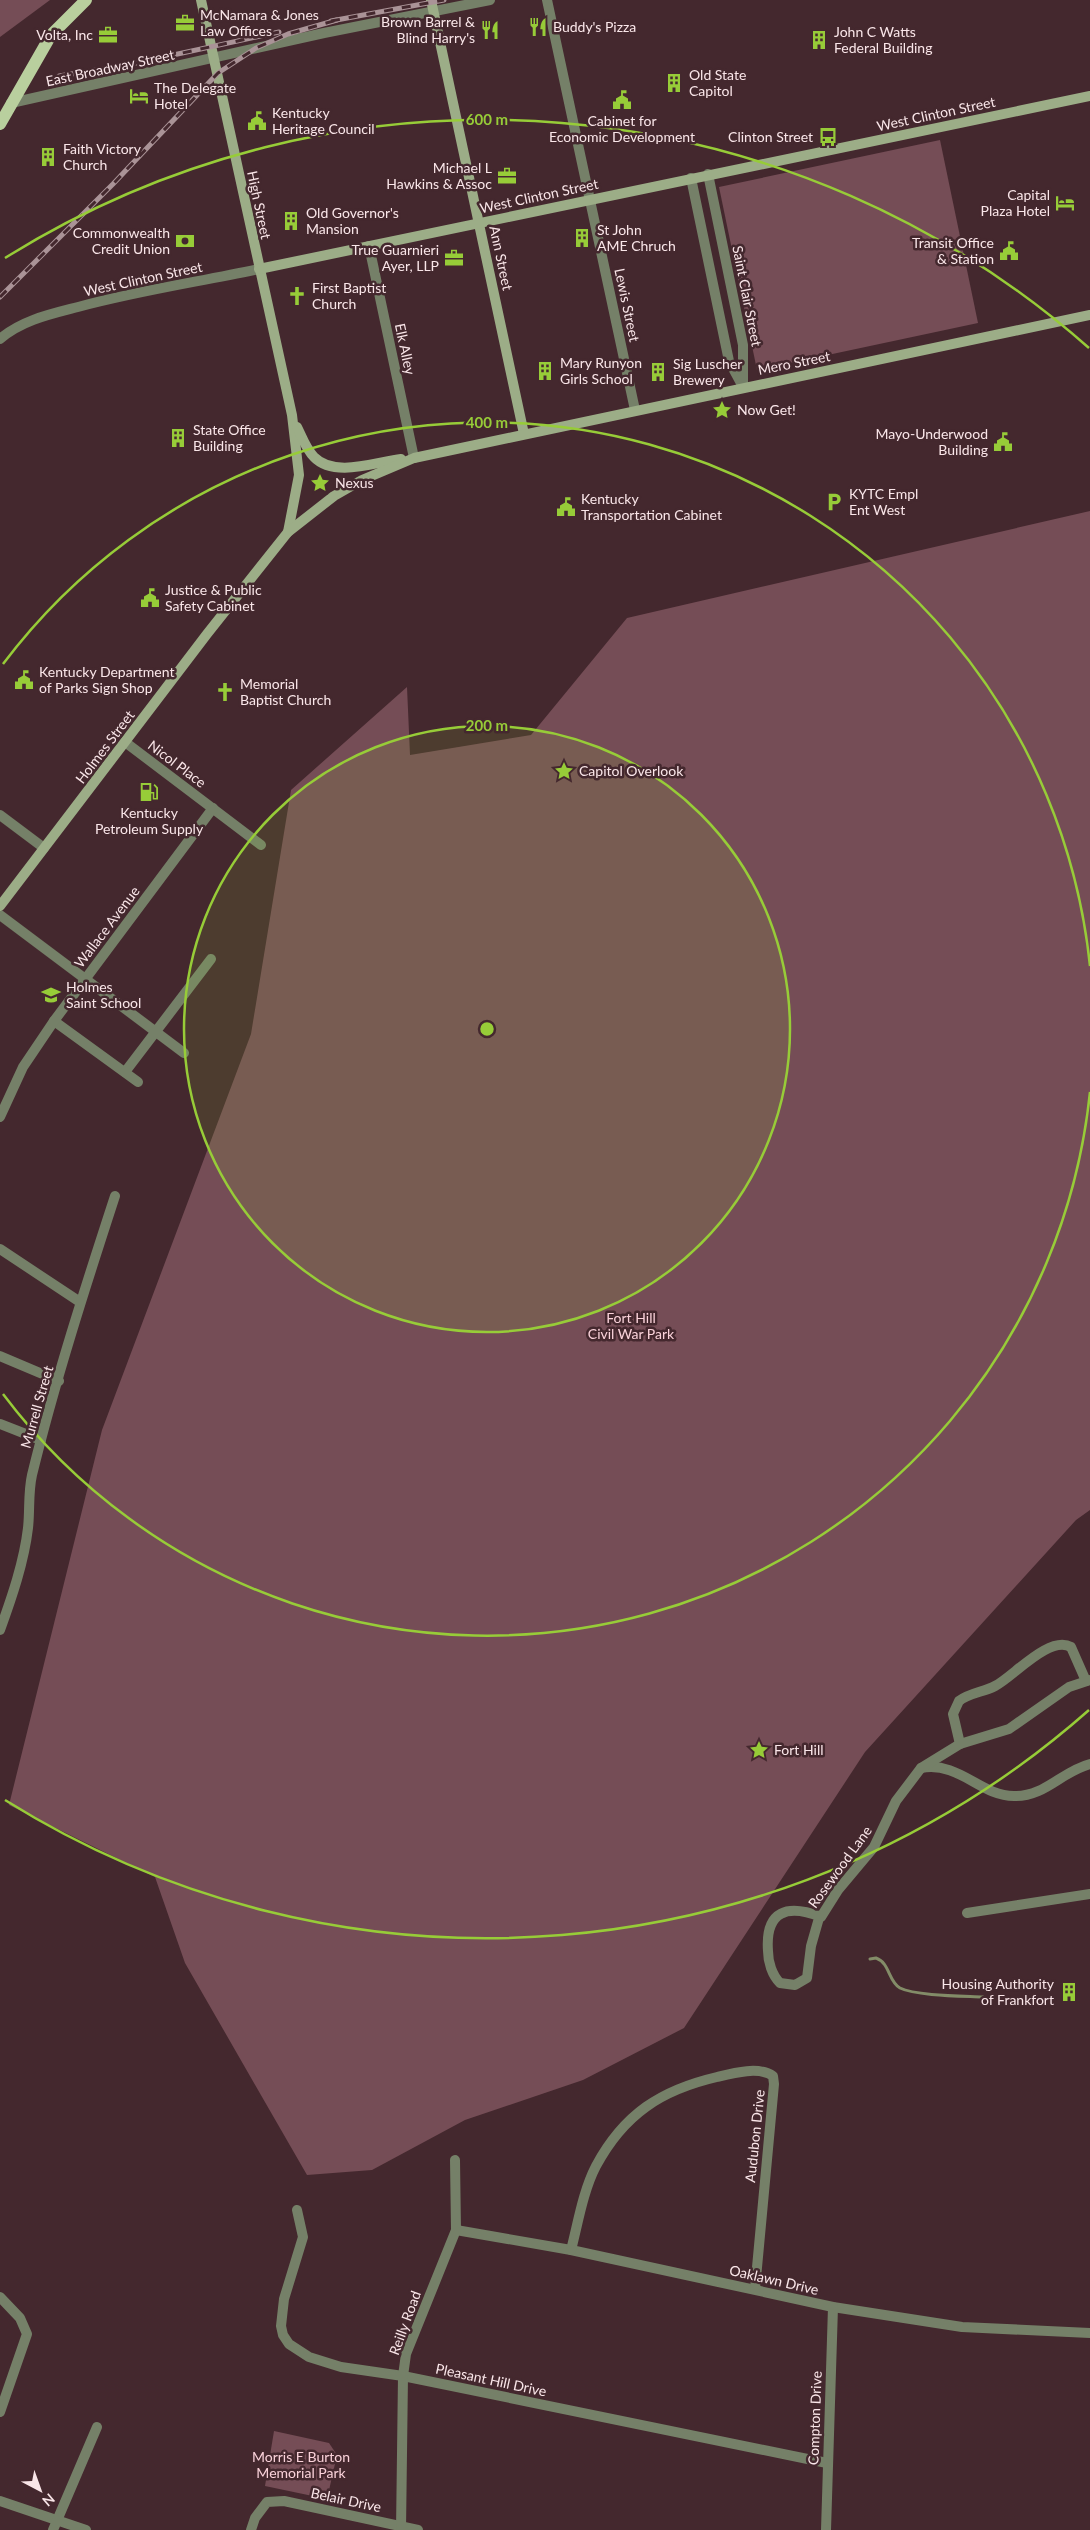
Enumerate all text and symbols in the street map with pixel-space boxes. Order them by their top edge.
place label: McNamara & Jones Law Offices [200,6,319,39]
office icon: McNamara & Jones Law Offices [174,12,196,34]
place label: Brown Barrel & Blind Harry's [381,13,475,46]
restaurant icon: Buddy's Pizza [527,16,549,38]
place label: Buddy's Pizza [553,18,636,35]
restaurant icon: Brown Barrel & Blind Harry's [479,19,501,41]
place label: John C Watts Federal Building [834,23,932,56]
office icon: Volta, Inc [97,24,119,46]
place label: Volta, Inc [36,26,93,43]
building icon: John C Watts Federal Building [808,29,830,51]
street label: East Broadway Street [44,46,176,89]
place label: Old State Capitol [689,66,746,99]
building icon: Old State Capitol [663,72,685,94]
place label: The Delegate Hotel [154,79,236,112]
hotel icon: The Delegate Hotel [128,85,150,107]
public building icon: Cabinet for Economic Development [611,89,633,111]
street label: West Clinton Street [875,93,997,134]
place label: Kentucky Heritage Council [272,104,375,137]
public building icon: Kentucky Heritage Council [246,110,268,132]
text: 600 m [466,110,508,128]
place label: Cabinet for Economic Development [549,112,695,145]
bus stop icon: Clinton Street [817,126,839,148]
place label: Clinton Street [728,128,813,145]
place label: Faith Victory Church [63,140,142,173]
building icon: Faith Victory Church [37,146,59,168]
place label: Michael L Hawkins & Assoc [386,159,492,192]
office icon: Michael L Hawkins & Assoc [496,165,518,187]
street label: High Street [244,169,275,241]
street label: West Clinton Street [478,175,600,216]
place label: Capital Plaza Hotel [981,186,1050,219]
hotel icon: Capital Plaza Hotel [1054,192,1076,214]
place label: Old Governor's Mansion [306,204,399,237]
building icon: Old Governor's Mansion [280,210,302,232]
place label: St John AME Chruch [597,221,676,254]
place label: Commonwealth Credit Union [73,224,170,257]
street label: Ann Street [486,224,517,292]
building icon: St John AME Chruch [571,227,593,249]
bank icon: Commonwealth Credit Union [174,230,196,252]
place label: Transit Office & Station [912,234,994,267]
public building icon: Transit Office & Station [998,240,1020,262]
place label: True Guarnieri Ayer, LLP [351,241,439,274]
street label: Saint Clair Street [729,244,766,348]
office icon: True Guarnieri Ayer, LLP [443,247,465,269]
street label: West Clinton Street [82,258,204,299]
street label: Lewis Street [611,267,644,343]
place label: First Baptist Church [312,279,386,312]
church icon: First Baptist Church [286,285,308,307]
street label: Elk Alley [392,322,419,377]
street label: Mero Street [756,347,832,378]
place label: Mary Runyon Girls School [560,354,642,387]
place label: Sig Luscher Brewery [673,355,742,388]
building icon: Mary Runyon Girls School [534,360,556,382]
building icon: Sig Luscher Brewery [647,361,669,383]
place icon: Now Get! [711,399,733,421]
place label: Now Get! [737,401,796,418]
text: 400 m [466,413,508,431]
place label: State Office Building [193,421,266,454]
place label: Mayo-Underwood Building [875,425,988,458]
building icon: State Office Building [167,427,189,449]
public building icon: Mayo-Underwood Building [992,431,1014,453]
place icon: Nexus [309,472,331,494]
place label: Nexus [335,474,374,491]
place label: KYTC Empl Ent West [849,485,918,518]
place label: Kentucky Transportation Cabinet [581,490,722,523]
parking icon: KYTC Empl Ent West [823,491,845,513]
public building icon: Kentucky Transportation Cabinet [555,496,577,518]
place label: Justice & Public Safety Cabinet [165,581,262,614]
public building icon: Justice & Public Safety Cabinet [139,587,161,609]
place label: Kentucky Department of Parks Sign Shop [39,663,174,696]
public building icon: Kentucky Department of Parks Sign Shop [13,669,35,691]
place label: Memorial Baptist Church [240,675,331,708]
church icon: Memorial Baptist Church [214,681,236,703]
street label: Holmes Street [72,707,138,787]
text: 200 m [466,716,508,734]
street label: Nicol Place [145,736,210,791]
place icon: Capitol Overlook [553,760,575,782]
place label: Capitol Overlook [579,762,684,779]
fuel station icon: Kentucky Petroleum Supply [138,781,160,803]
place label: Kentucky Petroleum Supply [95,804,204,837]
street label: Wallace Avenue [70,883,143,971]
place label: Holmes Saint School [66,978,141,1011]
school or university icon: Holmes Saint School [40,984,62,1006]
centre of rings [478,1020,496,1038]
park label: Fort Hill Civil War Park [588,1309,675,1342]
street label: Murrell Street [17,1364,56,1450]
place icon: Fort Hill [748,1739,770,1761]
place label: Fort Hill [774,1741,824,1758]
street label: Rosewood Lane [804,1822,875,1911]
place label: Housing Authority of Frankfort [942,1975,1055,2008]
building icon: Housing Authority of Frankfort [1058,1981,1080,2003]
street label: Audubon Drive [741,2089,768,2183]
street label: Oaklawn Drive [728,2261,820,2298]
street label: Reilly Road [385,2288,424,2357]
street label: Pleasant Hill Drive [434,2359,548,2400]
street label: Compton Drive [804,2371,825,2465]
park label: Morris E Burton Memorial Park [252,2448,350,2481]
north arrow [15,2465,65,2515]
street label: Belair Drive [309,2484,383,2515]
text: N [39,2490,59,2510]

